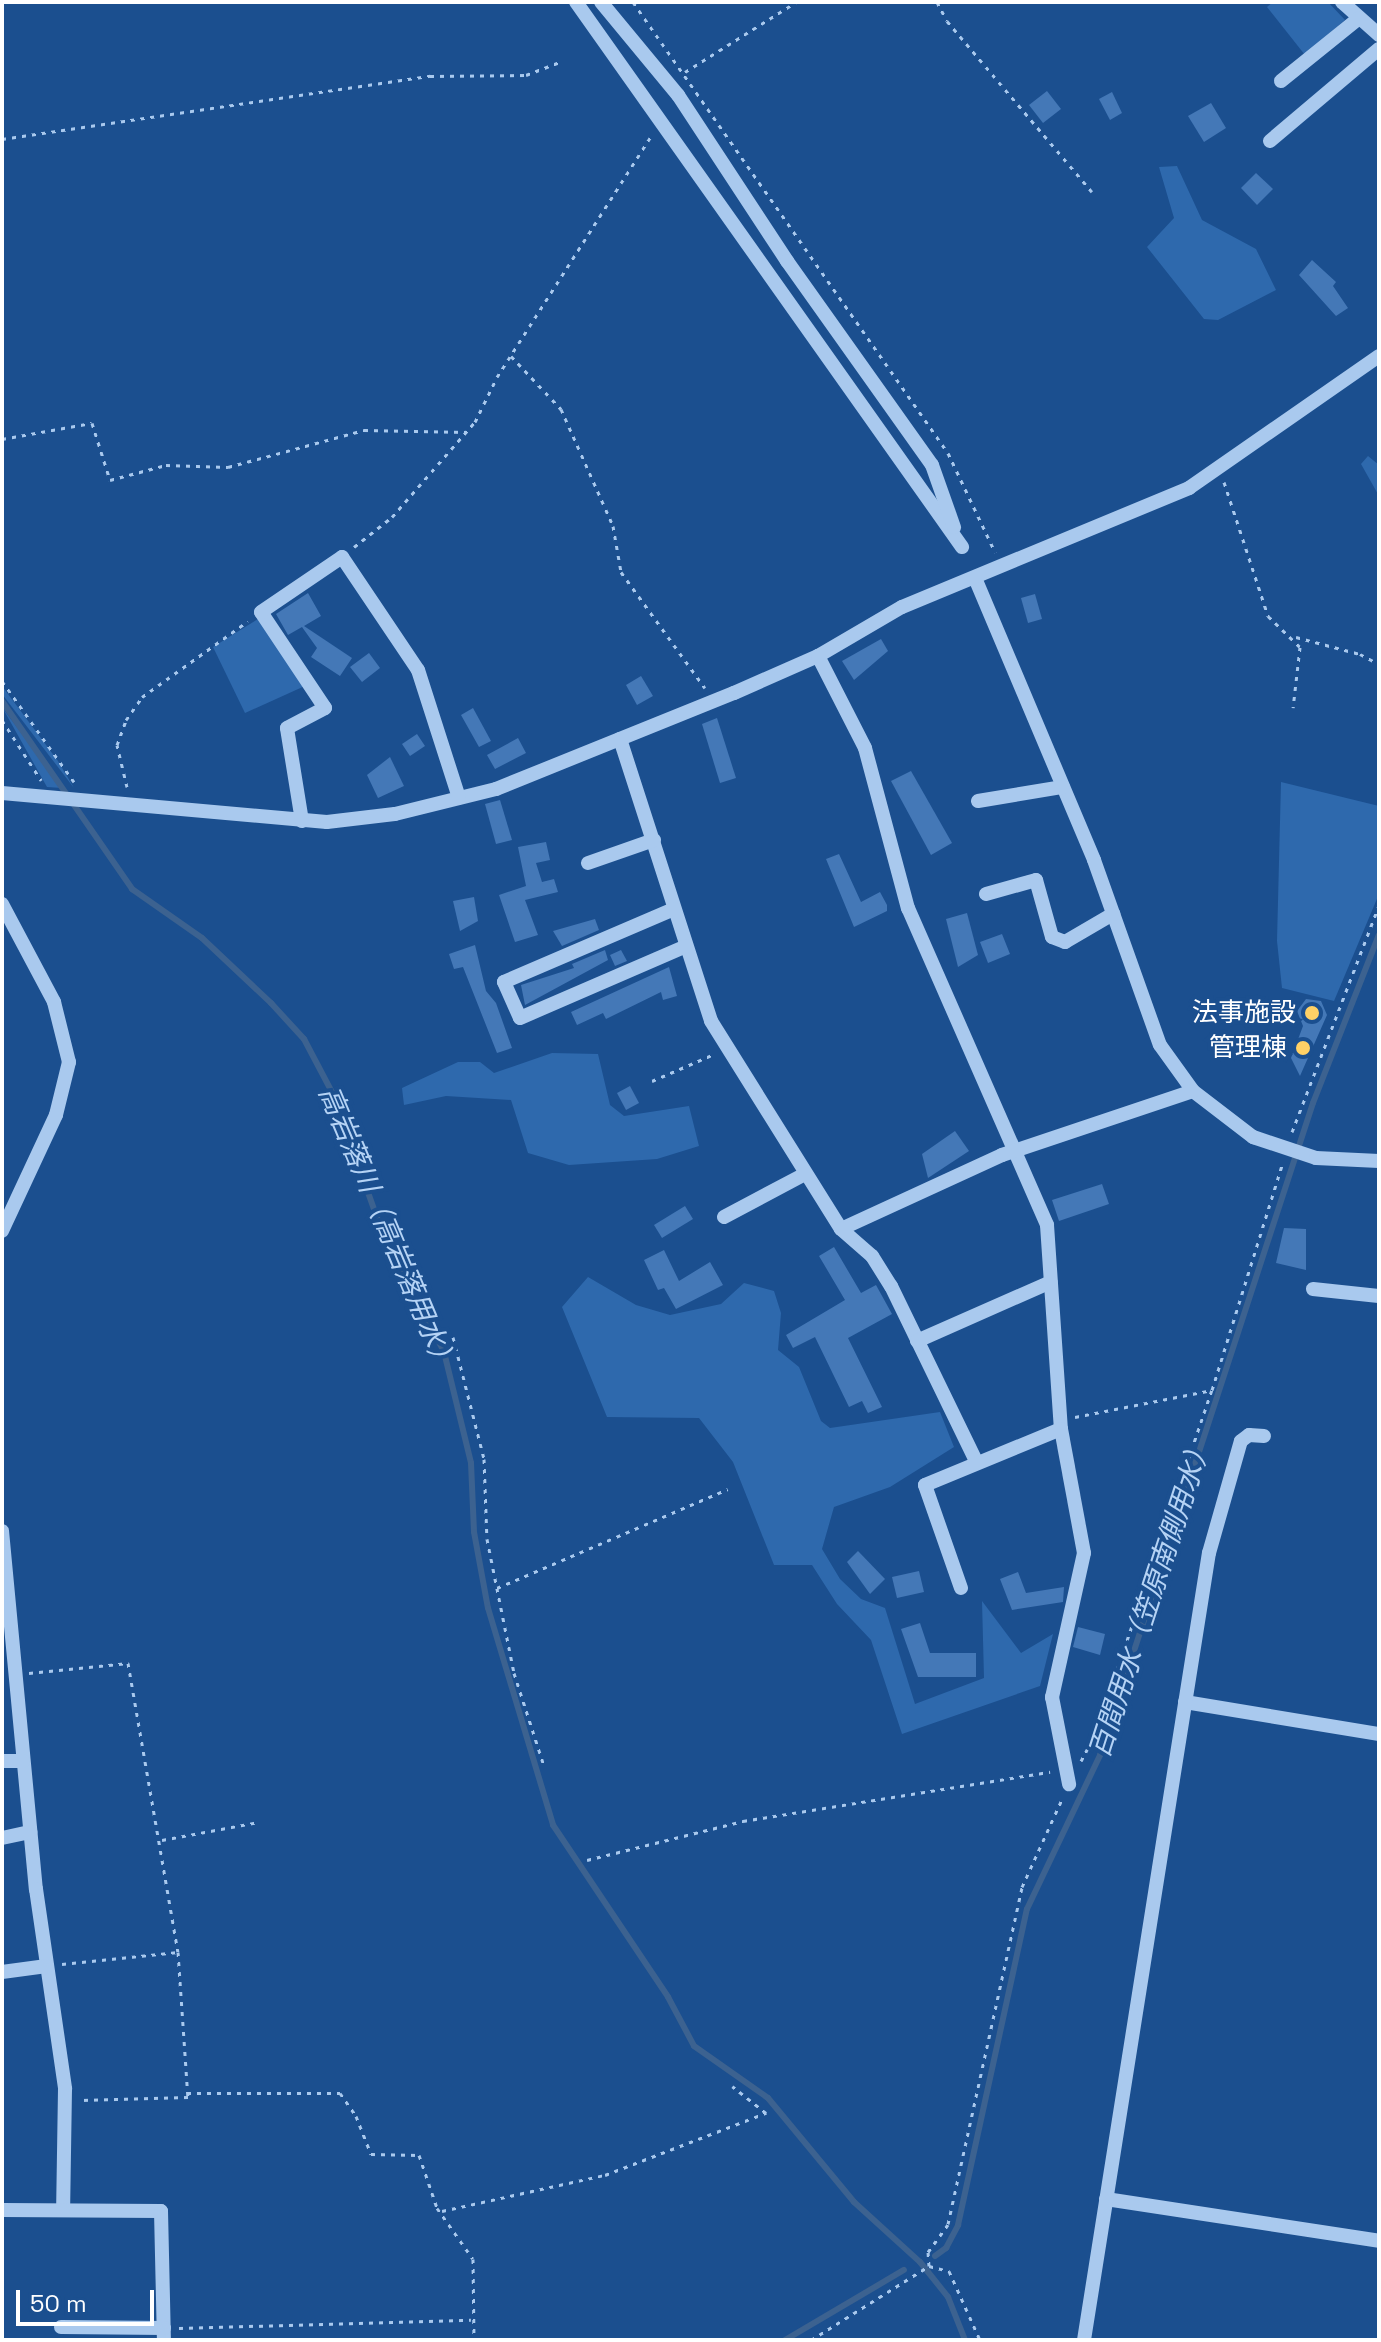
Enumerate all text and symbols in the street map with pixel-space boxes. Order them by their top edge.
place label: 法事施設 [1192,997,1296,1029]
marker: 法事施設 [1303,1004,1321,1022]
place label: 管理棟 [1209,1032,1287,1064]
marker: 管理棟 [1294,1039,1312,1057]
water label: 高岩落川（高岩落用水） [312,1081,464,1377]
water label: 百間用水（笠原南側用水） [1082,1432,1218,1762]
scale bar [20,2274,158,2324]
text: 50 m [30,2288,87,2319]

